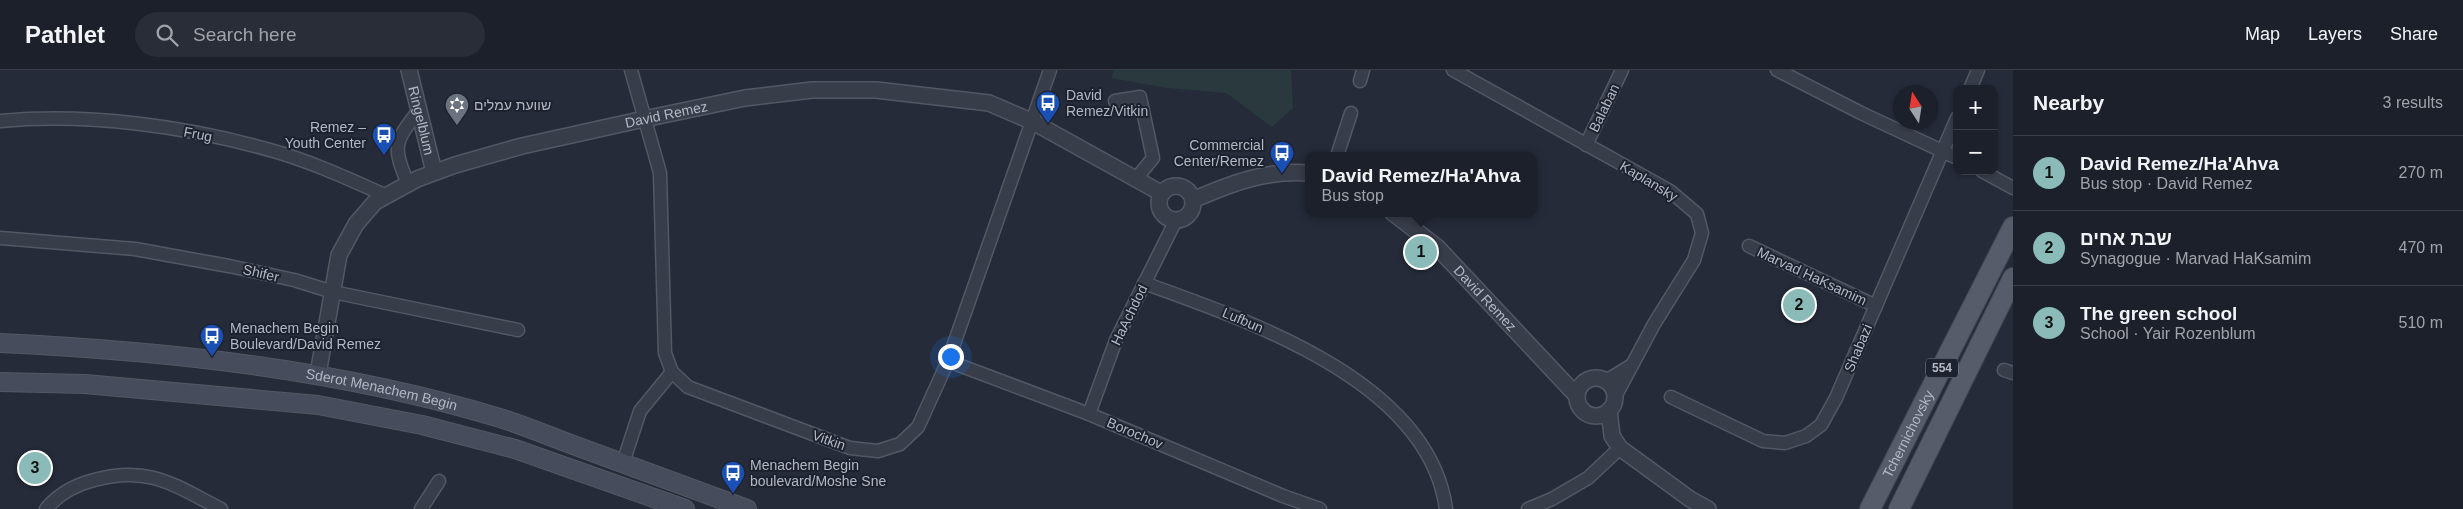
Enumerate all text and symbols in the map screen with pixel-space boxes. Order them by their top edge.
search box [135,12,485,57]
text: Pathlet [25,21,105,48]
icon: search [153,21,181,49]
text: Search here [193,24,297,45]
text: Map [2245,24,2280,44]
text: Layers [2308,24,2362,44]
text: Share [2390,24,2438,44]
street label: Balaban [1586,81,1622,135]
street label: Ringelblum [405,85,437,156]
north arrow [1893,85,1938,130]
map controls [1953,85,1998,175]
button: + [1953,85,1998,130]
place label: David Remez/Vitkin [1066,87,1148,119]
bus stop icon: David Remez/Vitkin [1035,90,1061,124]
text: Nearby [2033,91,2104,114]
synagogue icon: שוועת עמלים [444,92,470,126]
text: 3 results [2383,94,2443,111]
place label: שוועת עמלים [474,97,551,113]
street label: David Remez [623,98,709,131]
place label: Remez – Youth Center [285,119,366,151]
bus stop icon: Remez – Youth Center [371,122,397,156]
street label: Frug [182,123,214,145]
button: − [1953,130,1998,175]
place label: Commercial Center/Remez [1174,137,1264,169]
bus stop icon: Commercial Center/Remez [1269,140,1295,174]
popup [1305,152,1537,217]
text: David Remez/Ha'Ahva [2080,153,2279,174]
street label: Kaplansky [1617,158,1681,204]
text: 1 [2045,164,2053,181]
text: 270 m [2399,164,2443,181]
text: David Remez/Ha'Ahva [1322,165,1520,186]
text: Bus stop · David Remez [2080,175,2253,192]
text: Bus stop [1322,187,1384,204]
text: שבת אחים [2080,228,2172,249]
pin: 1 [1405,233,1437,271]
text: 2 [2045,239,2053,256]
text: 470 m [2399,239,2443,256]
street label: Marvad HaKsamim [1755,244,1869,308]
text: Synagogue · Marvad HaKsamim [2080,250,2311,267]
street label: Shifer [241,261,281,285]
street label: David Remez [1451,262,1520,334]
street label: HaAchdod [1107,282,1151,348]
pin: 2 [1783,286,1815,324]
text: The green school [2080,303,2237,324]
street label: Lufbun [1220,304,1266,336]
text: 3 [2045,314,2053,331]
text: 510 m [2399,314,2443,331]
place label: Menachem Begin Boulevard/David Remez [230,320,381,352]
street label: Shabazi [1841,322,1875,374]
bus stop icon: Menachem Begin Boulevard/David Remez [199,323,225,357]
text: School · Yair Rozenblum [2080,325,2256,342]
your location [938,344,964,370]
road number: 554 [1926,358,1958,378]
street label: Sderot Menachem Begin [305,365,459,413]
street label: Tchernichovsky [1879,388,1937,480]
street label: Borochov [1105,414,1165,452]
street label: Vitkin [810,427,848,453]
pin: 3 [19,449,51,487]
place label: Menachem Begin boulevard/Moshe Sne [750,457,886,489]
bus stop icon: Menachem Begin boulevard/Moshe Sne [720,460,746,494]

